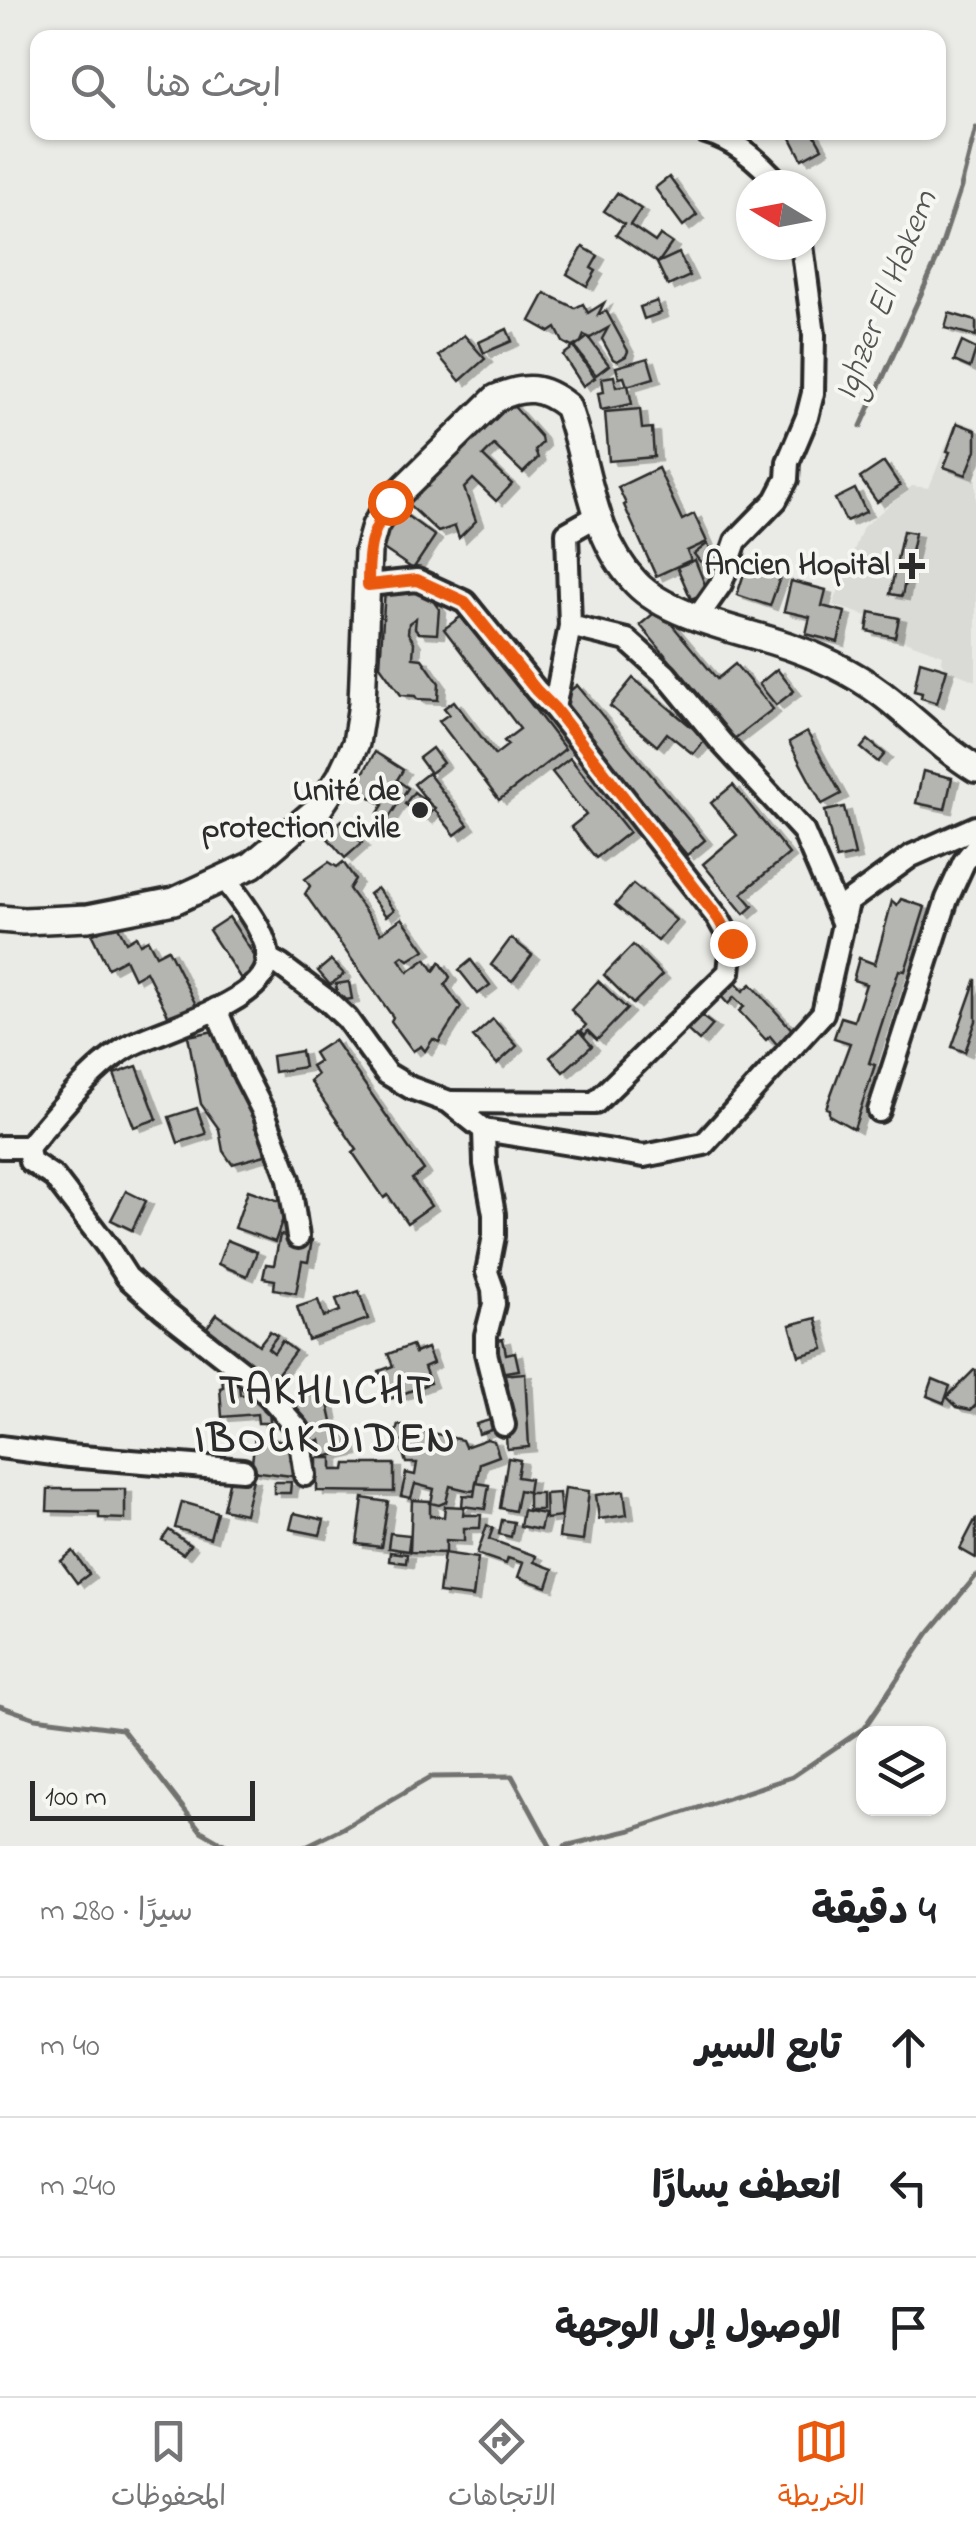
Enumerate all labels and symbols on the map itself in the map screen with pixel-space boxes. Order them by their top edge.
north arrow [736,170,826,260]
water label: Ighzer El Hakem [822,183,954,409]
route start [368,480,414,526]
place label: Ancien Hopital [705,543,890,590]
marker: Ancien Hopital [899,553,925,579]
place label: Unité de protection civile [202,769,402,853]
marker: Unité de protection civile [409,799,431,821]
route end [710,921,756,967]
district label: TAKHLICHT IBOUKDIDEN [195,1362,457,1471]
scale bar [30,1776,255,1820]

